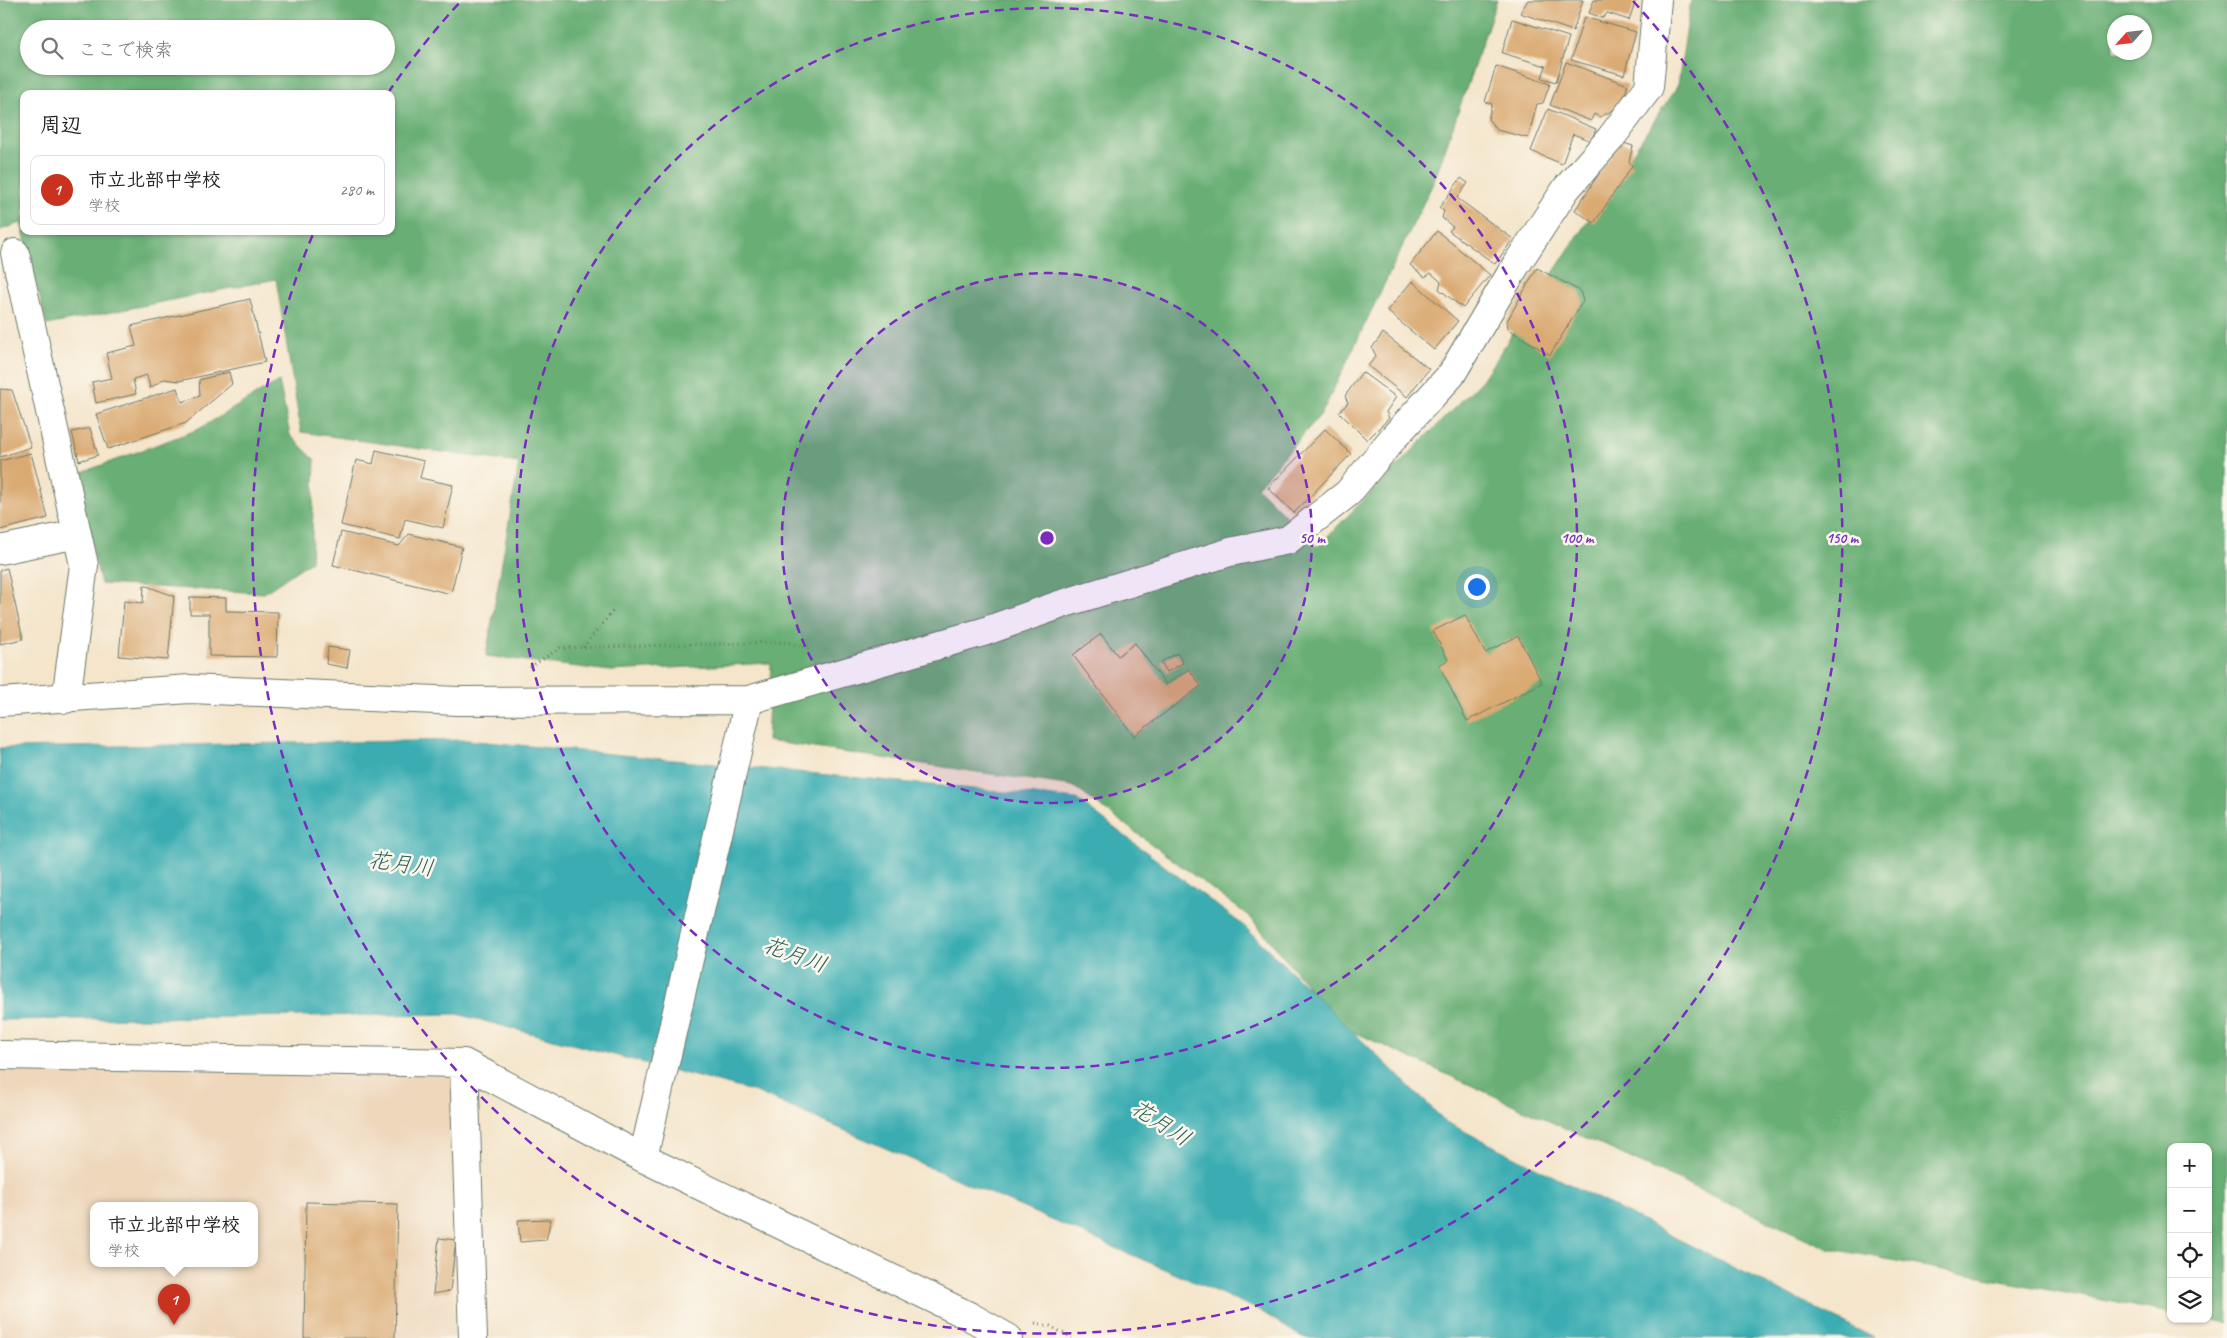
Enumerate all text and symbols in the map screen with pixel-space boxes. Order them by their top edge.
north arrow [2107,15,2152,60]
search box [20,20,395,75]
icon: search [38,34,66,62]
text: ここで検索 [78,38,173,62]
text: 周辺 [40,112,82,138]
text: 市立北部中学校 [88,168,221,192]
text: 1 [53,180,61,200]
text: 280 m [340,180,374,200]
text: 学校 [88,196,120,216]
centre of rings [1038,529,1056,547]
text: 50 m [1299,529,1326,548]
text: 100 m [1561,529,1595,548]
text: 150 m [1826,529,1860,548]
your location [1464,574,1490,600]
water label: 花月川 [366,846,436,882]
water label: 花月川 [759,931,831,979]
water label: 花月川 [1126,1093,1196,1153]
map controls [2167,1143,2212,1323]
button: + [2167,1143,2212,1188]
button: − [2167,1188,2212,1233]
popup [90,1202,258,1267]
text: 市立北部中学校 [107,1213,241,1237]
button: locate [2167,1233,2212,1278]
text: 学校 [107,1241,140,1261]
button: layers [2167,1278,2212,1323]
pin: 1 [158,1284,190,1325]

